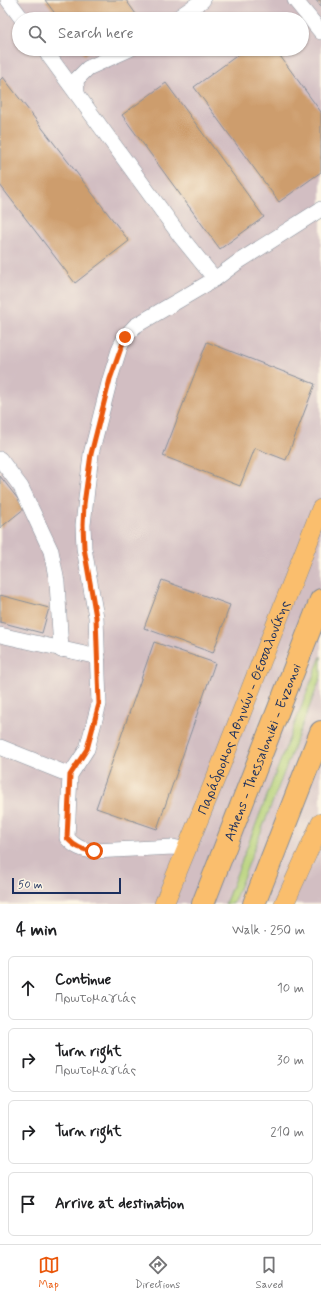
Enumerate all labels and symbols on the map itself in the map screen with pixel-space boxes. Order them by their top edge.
route end [116,328,134,346]
street label: Παράδρομος Αθηνών - Θεσσαλονίκης [194,598,294,817]
street label: Athens - Thessaloniki - Evzonoi [220,661,306,844]
route start [85,842,103,860]
scale bar [12,876,121,895]

